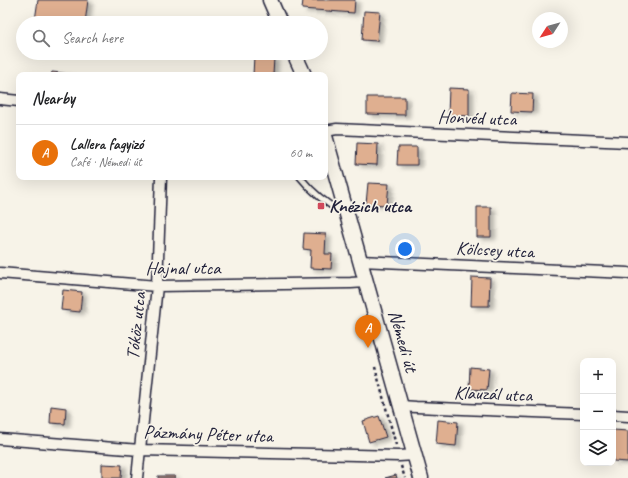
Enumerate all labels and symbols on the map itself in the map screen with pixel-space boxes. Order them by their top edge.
north arrow [532,12,568,48]
street label: Honvéd utca [437,105,518,131]
place label: Knézich utca [329,194,413,218]
marker: Knézich utca [316,201,326,211]
street label: Kölcsey utca [455,236,537,264]
your location [395,239,415,259]
street label: Hajnal utca [145,256,222,280]
street label: Tóköz utca [121,290,152,361]
street label: Némedi út [383,307,424,376]
pin: A [355,315,381,348]
street label: Klauzál utca [453,381,534,407]
street label: Pázmány Péter utca [143,420,275,448]

